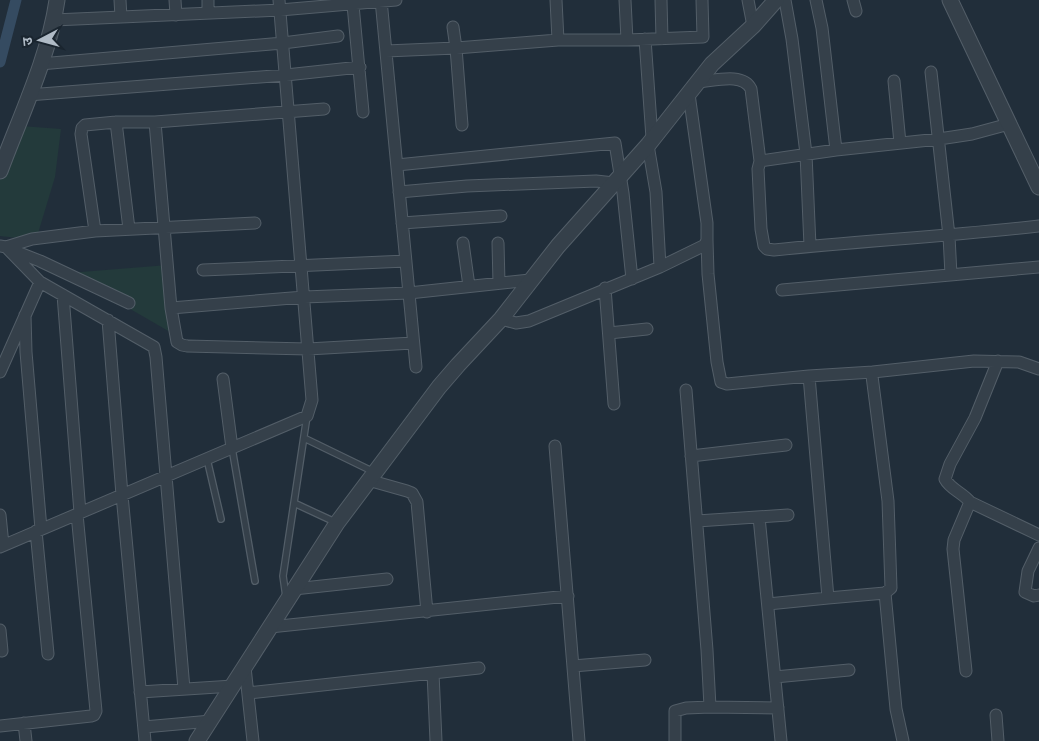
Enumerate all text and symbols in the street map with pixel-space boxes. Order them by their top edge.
north arrow [15,15,65,65]
text: उ [17,36,36,46]

